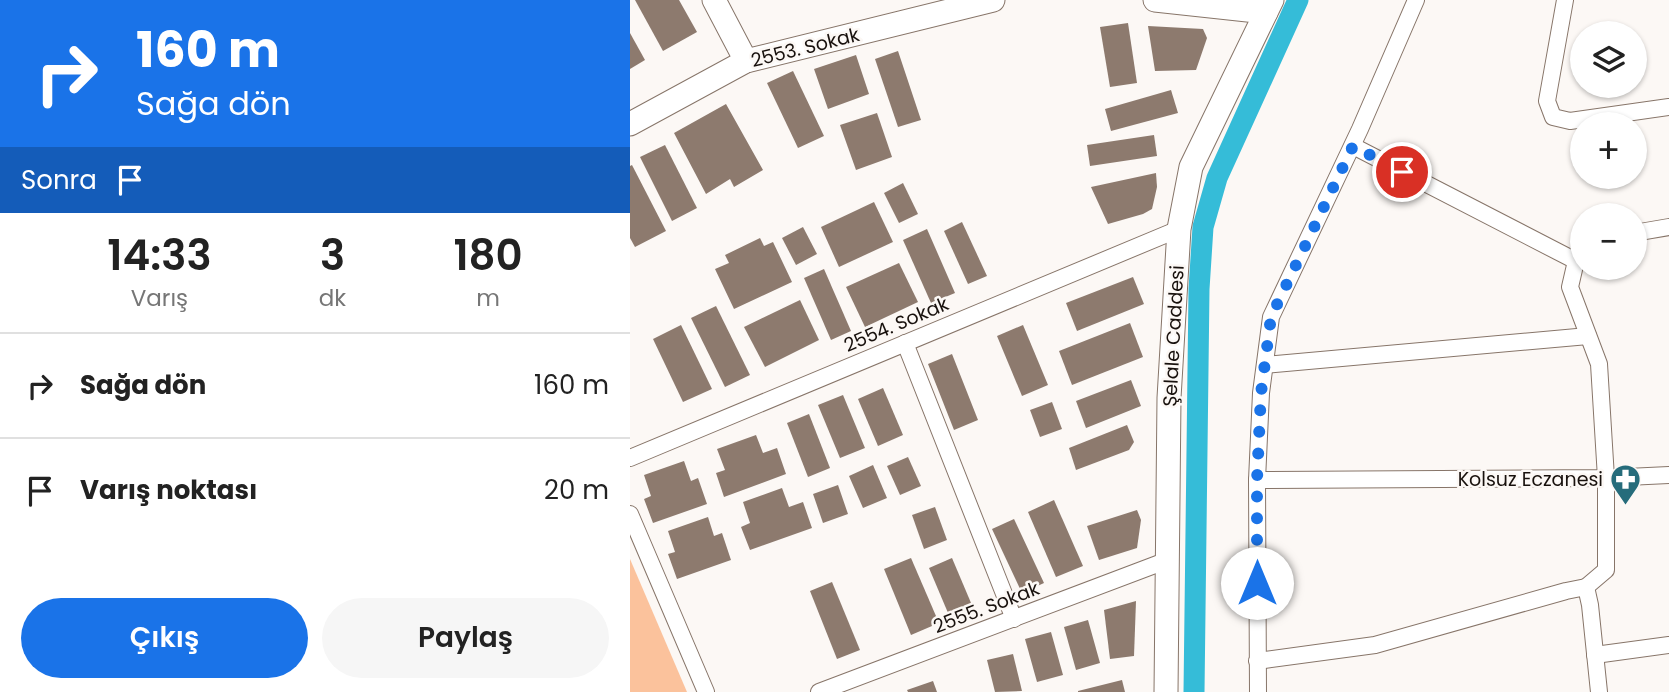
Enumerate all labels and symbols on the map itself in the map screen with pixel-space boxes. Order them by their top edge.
street label: 2553. Sokak [748,21,862,74]
pin [1372,142,1432,202]
street label: Şelale Caddesi [1156,265,1191,407]
street label: 2554. Sokak [840,290,953,359]
pharmacy icon: Kolsuz Eczanesi [1609,462,1643,506]
place label: Kolsuz Eczanesi [1458,466,1603,493]
position arrow [1220,546,1294,620]
street label: 2555. Sokak [929,575,1043,640]

